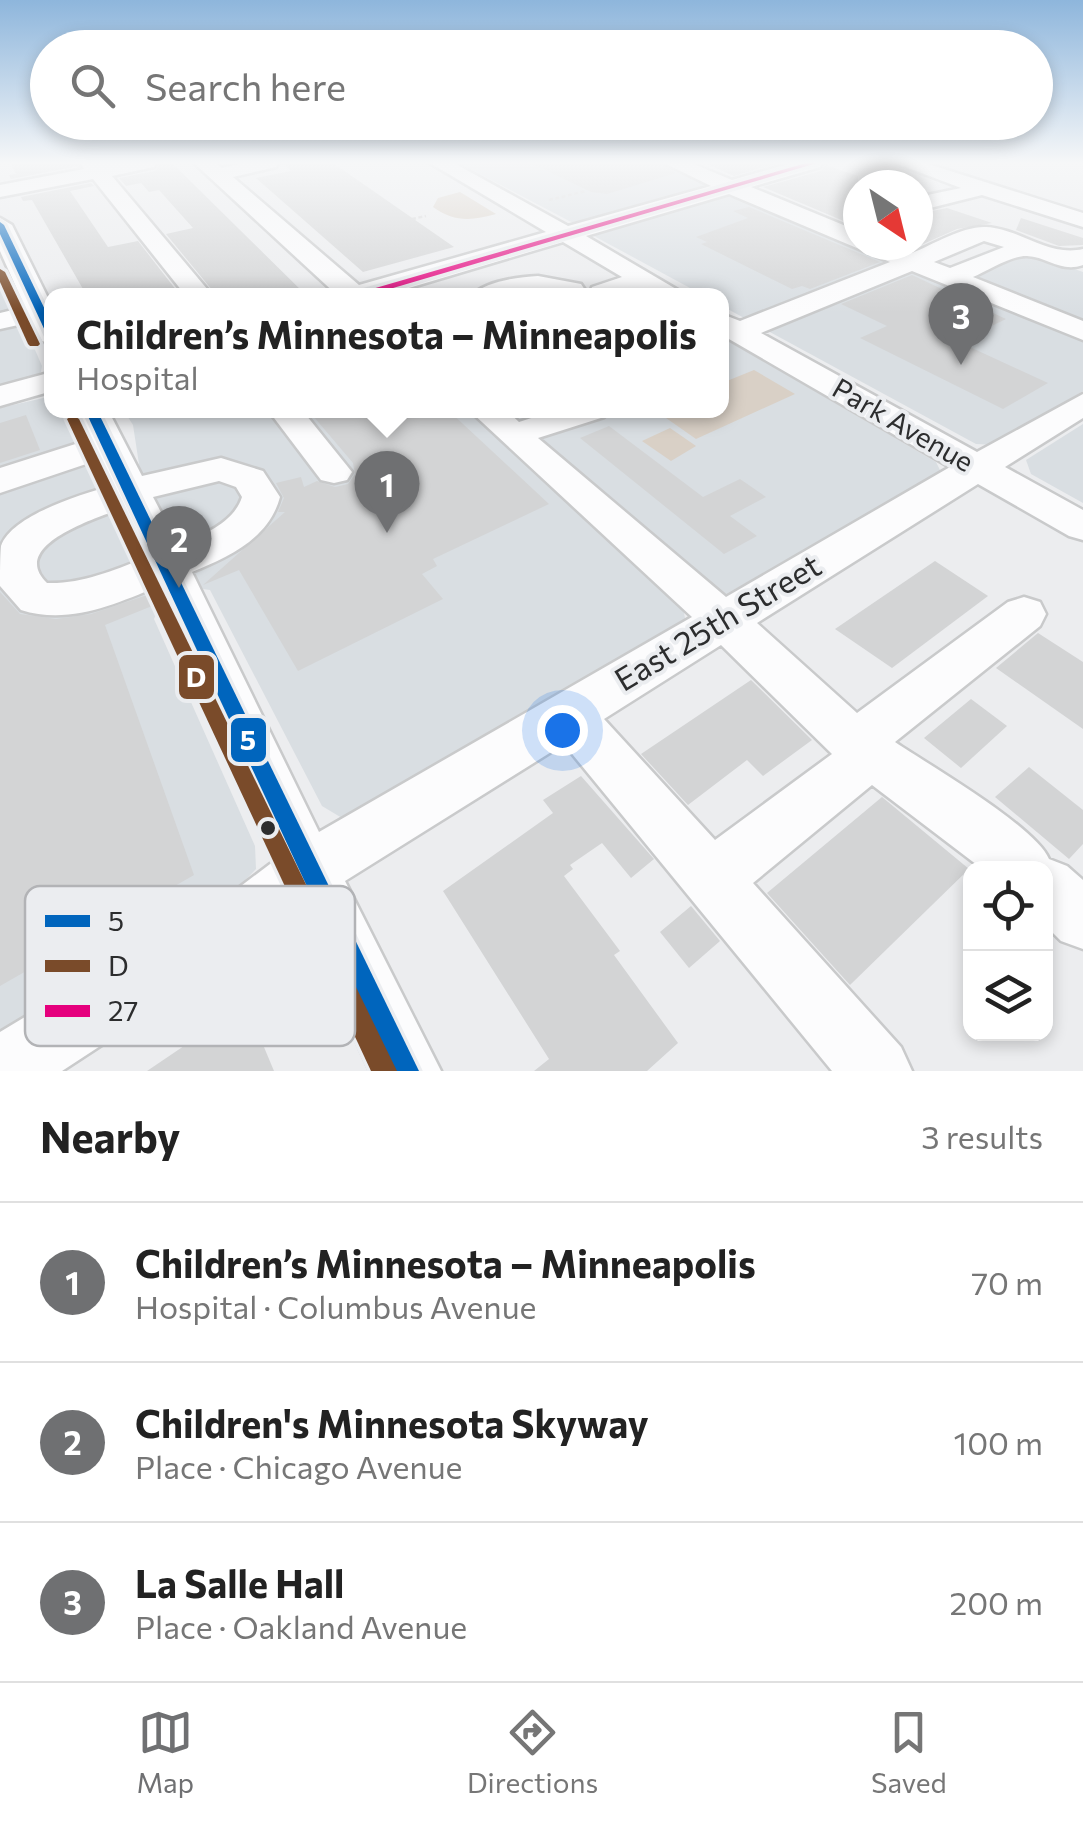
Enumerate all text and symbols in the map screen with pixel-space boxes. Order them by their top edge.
search box [30,30,1053,140]
icon: search [65,58,120,113]
text: Search here [145,62,346,109]
north arrow [843,170,933,260]
pin: 3 [928,282,994,365]
popup [44,288,729,418]
text: Children’s Minnesota – Minneapolis [76,310,697,357]
text: Hospital [76,357,199,397]
street label: Park Avenue [827,370,980,478]
pin: 1 [354,450,420,533]
pin: 2 [146,506,212,588]
street label: East 25th Street [607,544,827,699]
line badge: D [177,653,216,701]
text: D [186,659,206,693]
your location [537,705,588,756]
line badge: 5 [229,716,268,764]
text: 5 [240,722,256,756]
unlabelled marker [258,818,278,838]
map controls [963,861,1053,1041]
button: locate [963,861,1053,951]
legend [25,886,355,1046]
text: 5 [108,903,124,937]
text: D [108,948,129,982]
button: layers [963,951,1053,1041]
text: 27 [108,993,138,1027]
text: Nearby [40,1110,180,1162]
text: 3 results [921,1116,1043,1156]
text: Children’s Minnesota – Minneapolis [135,1239,756,1286]
text: 1 [65,1262,80,1302]
text: 70 m [971,1262,1043,1302]
text: Hospital · Columbus Avenue [135,1286,536,1326]
text: Children's Minnesota Skyway [135,1399,649,1446]
text: 2 [63,1422,82,1462]
text: 100 m [954,1422,1043,1462]
text: Place · Chicago Avenue [135,1446,462,1486]
text: La Salle Hall [135,1559,344,1606]
text: 3 [63,1582,82,1622]
text: 200 m [950,1582,1043,1622]
text: Place · Oakland Avenue [135,1606,467,1646]
tab: Map [136,1705,194,1799]
tab: Directions [467,1705,598,1799]
tab: Saved [871,1705,947,1799]

